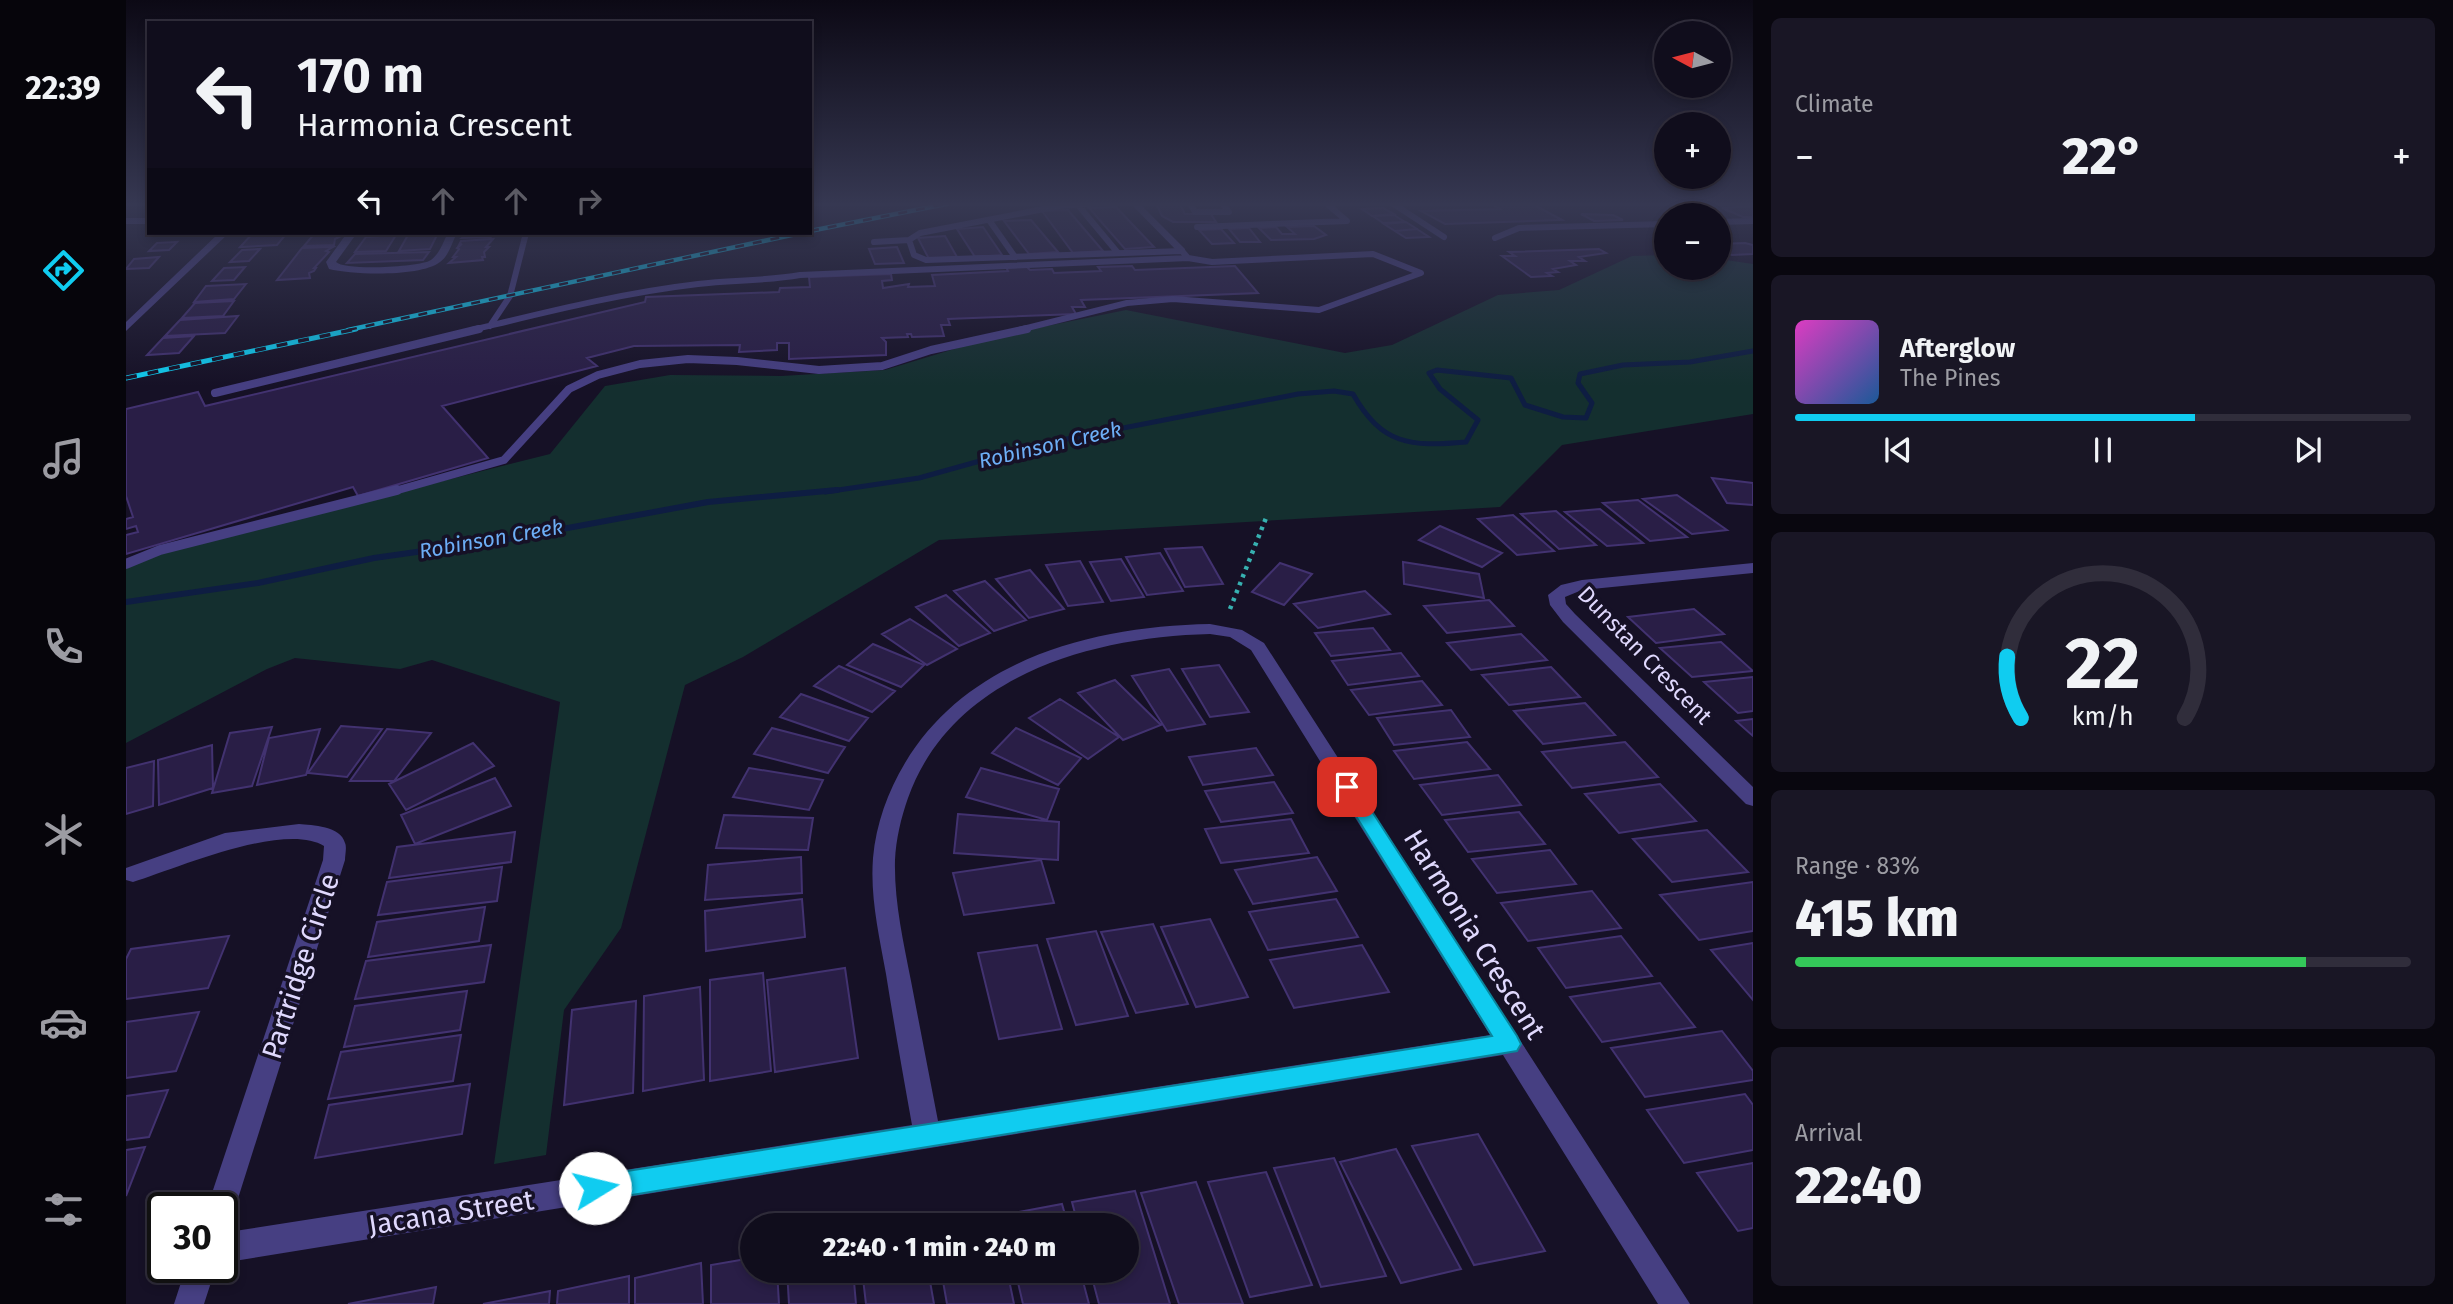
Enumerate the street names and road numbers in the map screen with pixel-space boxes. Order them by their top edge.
street label: Dunstan Crescent [1572,580,1719,731]
street label: Harmonia Crescent [1397,824,1553,1046]
street label: Partridge Circle [255,869,346,1063]
street label: Jacana Street [366,1183,537,1242]

